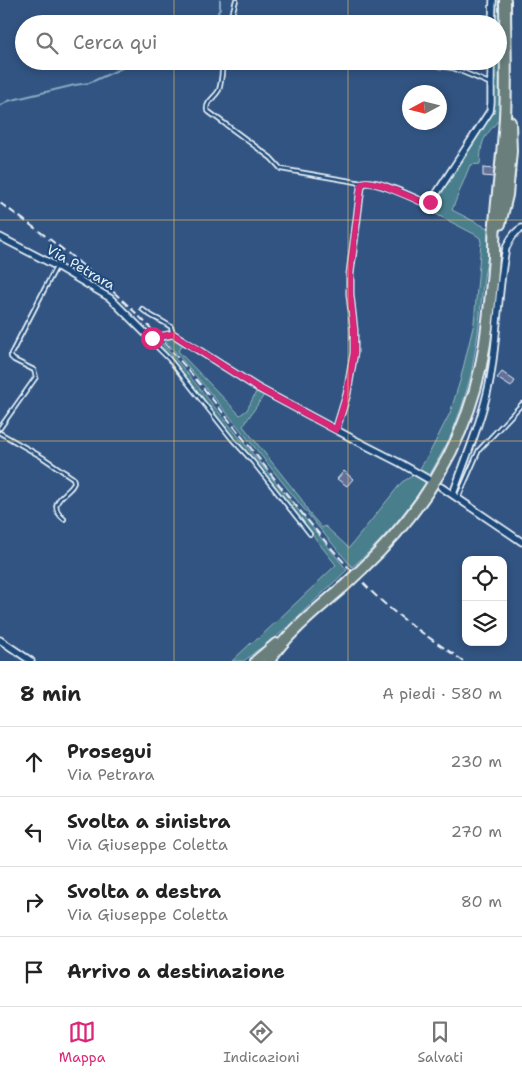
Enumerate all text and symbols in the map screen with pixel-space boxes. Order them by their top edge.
search box [15,15,507,70]
icon: search [33,29,61,57]
text: Cerca qui [73,30,157,55]
north arrow [402,85,447,130]
route end [419,191,442,214]
street label: Via Petrara [43,240,119,294]
route start [141,327,164,350]
map controls [462,556,507,646]
button: locate [462,556,507,601]
button: layers [462,601,507,646]
text: 8 min [20,680,81,708]
text: A piedi · 580 m [382,683,502,704]
text: Prosegui [67,739,152,764]
icon: ahead [20,748,48,776]
text: 230 m [450,751,502,772]
text: Via Petrara [67,764,154,785]
text: Svolta a sinistra [67,809,230,834]
icon: left [20,818,48,846]
text: 270 m [451,821,502,842]
text: Via Giuseppe Coletta [67,834,228,855]
text: Svolta a destra [67,879,221,904]
icon: right [20,888,48,916]
text: 80 m [461,891,502,912]
text: Via Giuseppe Coletta [67,904,228,925]
icon: arrive [20,958,48,986]
text: Arrivo a destinazione [67,959,285,984]
tab: Mappa [59,1018,105,1066]
tab: Indicazioni [223,1018,300,1066]
tab: Salvati [417,1018,463,1066]

